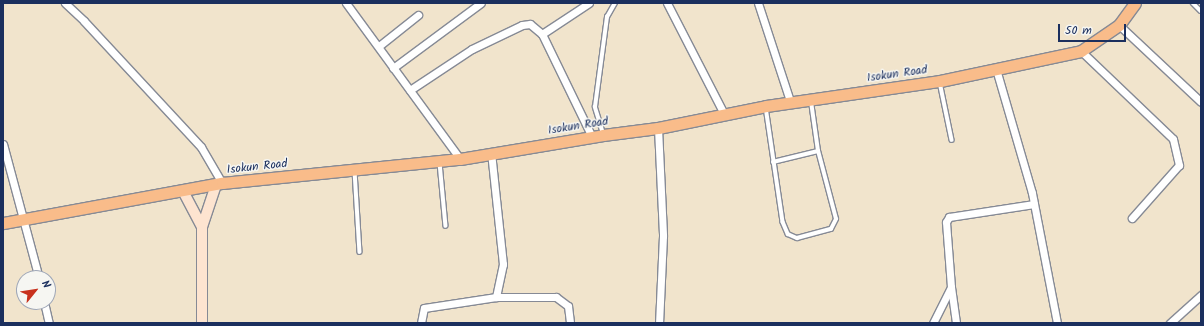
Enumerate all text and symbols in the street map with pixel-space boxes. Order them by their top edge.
scale bar [1060,16,1128,42]
text: 50 m [1065,21,1092,40]
street label: Isokun Road [866,63,928,85]
street label: Isokun Road [547,114,609,138]
street label: Isokun Road [226,157,288,177]
north arrow [16,270,56,310]
text: N [36,277,55,292]

